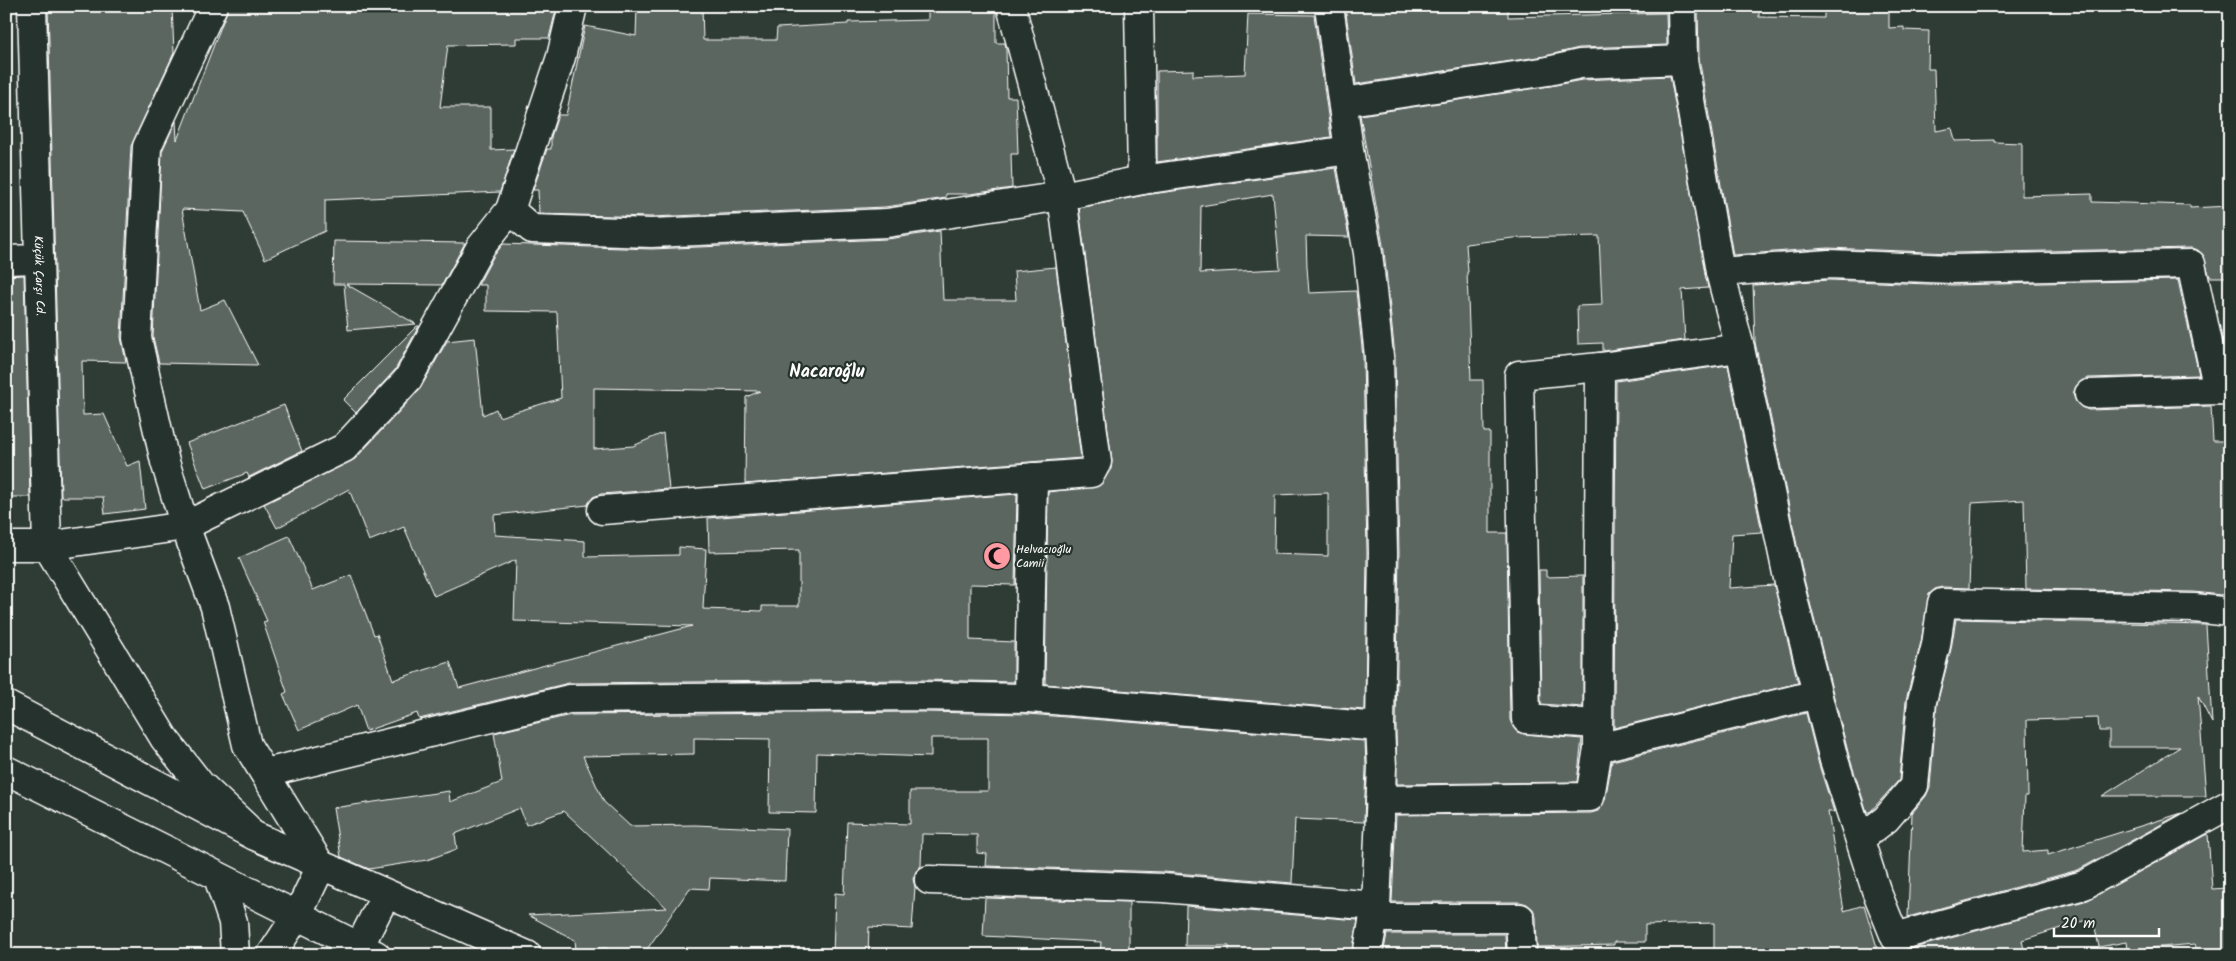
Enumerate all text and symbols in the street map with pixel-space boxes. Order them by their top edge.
street label: Küçük Çarşı Cd. [28,235,50,317]
district label: Nacaroğlu [789,358,865,387]
place label: Helvacıoğlu Camii [1016,540,1072,573]
mosque icon: Helvacıoğlu Camii [982,541,1012,571]
scale bar [2054,906,2158,938]
text: 20 m [2061,912,2095,936]

